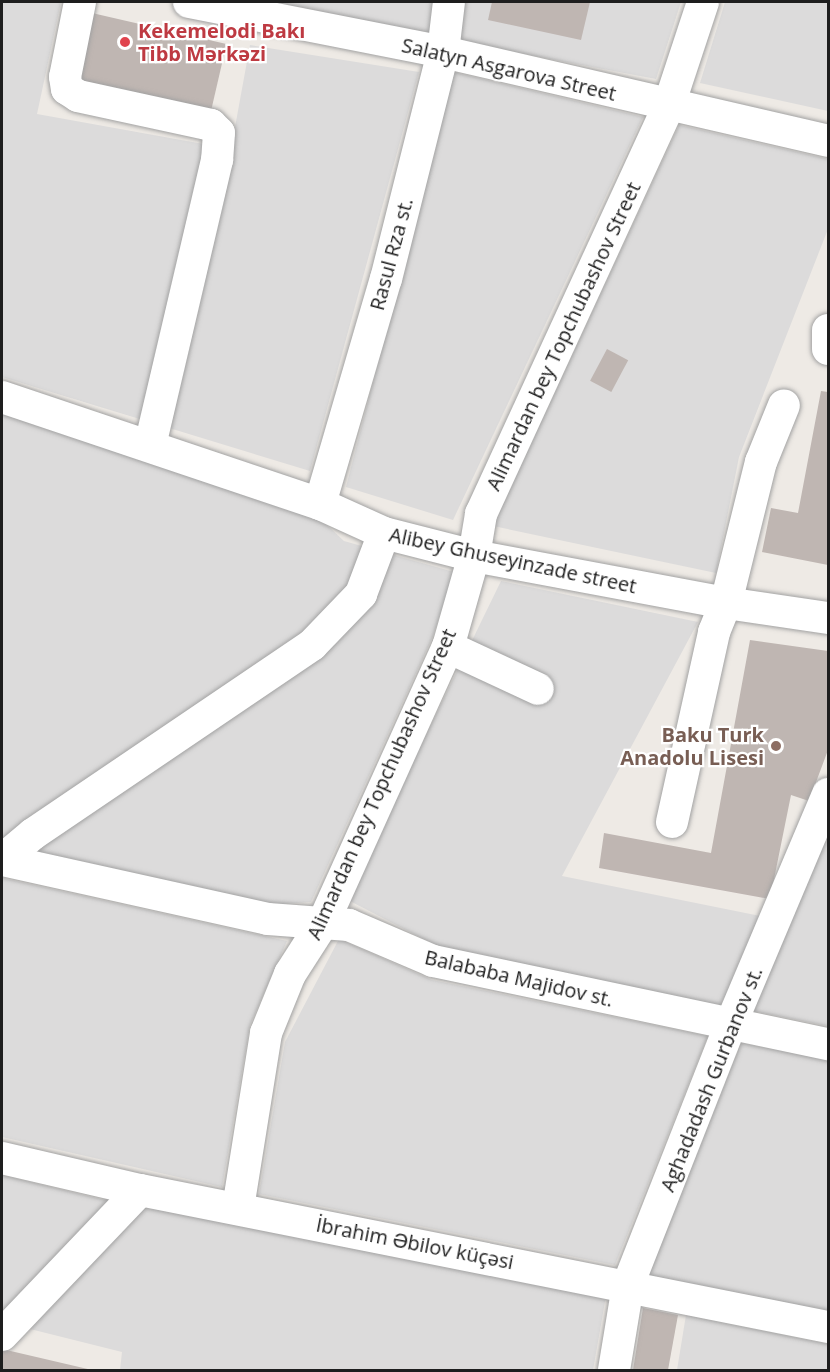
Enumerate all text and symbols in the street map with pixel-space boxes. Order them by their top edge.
place label: Kekemelodi Bakı Tibb Mərkəzi [138,19,305,66]
marker: Kekemelodi Bakı Tibb Mərkəzi [116,33,134,51]
street label: Salatyn Asgarova Street [399,33,619,105]
street label: Alimardan bey Topchubashov Street [481,178,645,494]
street label: Rasul Rza st. [364,195,418,313]
street label: Alibey Ghuseyinzade street [387,522,639,598]
street label: Alimardan bey Topchubashov Street [301,625,461,943]
place label: Baku Turk Anadolu Lisesi [620,722,764,769]
marker: Baku Turk Anadolu Lisesi [769,739,783,753]
street label: Balababa Majidov st. [422,945,616,1011]
street label: Aghadadash Gurbanov st. [655,963,767,1195]
street label: İbrahim Əbilov küçəsi [314,1212,516,1274]

